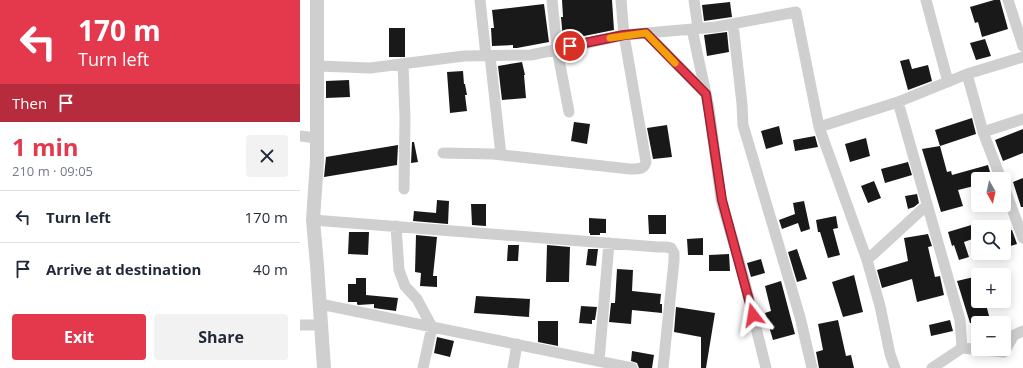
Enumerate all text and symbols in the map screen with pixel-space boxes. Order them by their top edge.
text: 170 m [78,11,161,49]
icon: left [12,16,64,68]
pin [553,29,587,63]
icon: arrive [559,35,581,57]
text: Turn left [78,47,149,71]
icon: arrive [55,92,77,114]
text: Then [12,93,47,113]
text: 1 min [12,130,79,163]
button: close [246,135,288,177]
text: 210 m · 09:05 [12,162,93,180]
north arrow [971,172,1011,212]
map controls [971,172,1011,356]
icon: left [12,206,34,228]
text: Turn left [46,207,111,227]
text: 170 m [244,207,288,227]
button: search [971,220,1011,260]
icon: arrive [12,258,34,280]
text: Arrive at destination [46,259,201,279]
text: 40 m [253,259,288,279]
button: + [971,268,1011,308]
position arrow [732,294,774,336]
button: Exit [12,314,146,360]
button: Share [154,314,288,360]
button: − [971,316,1011,356]

